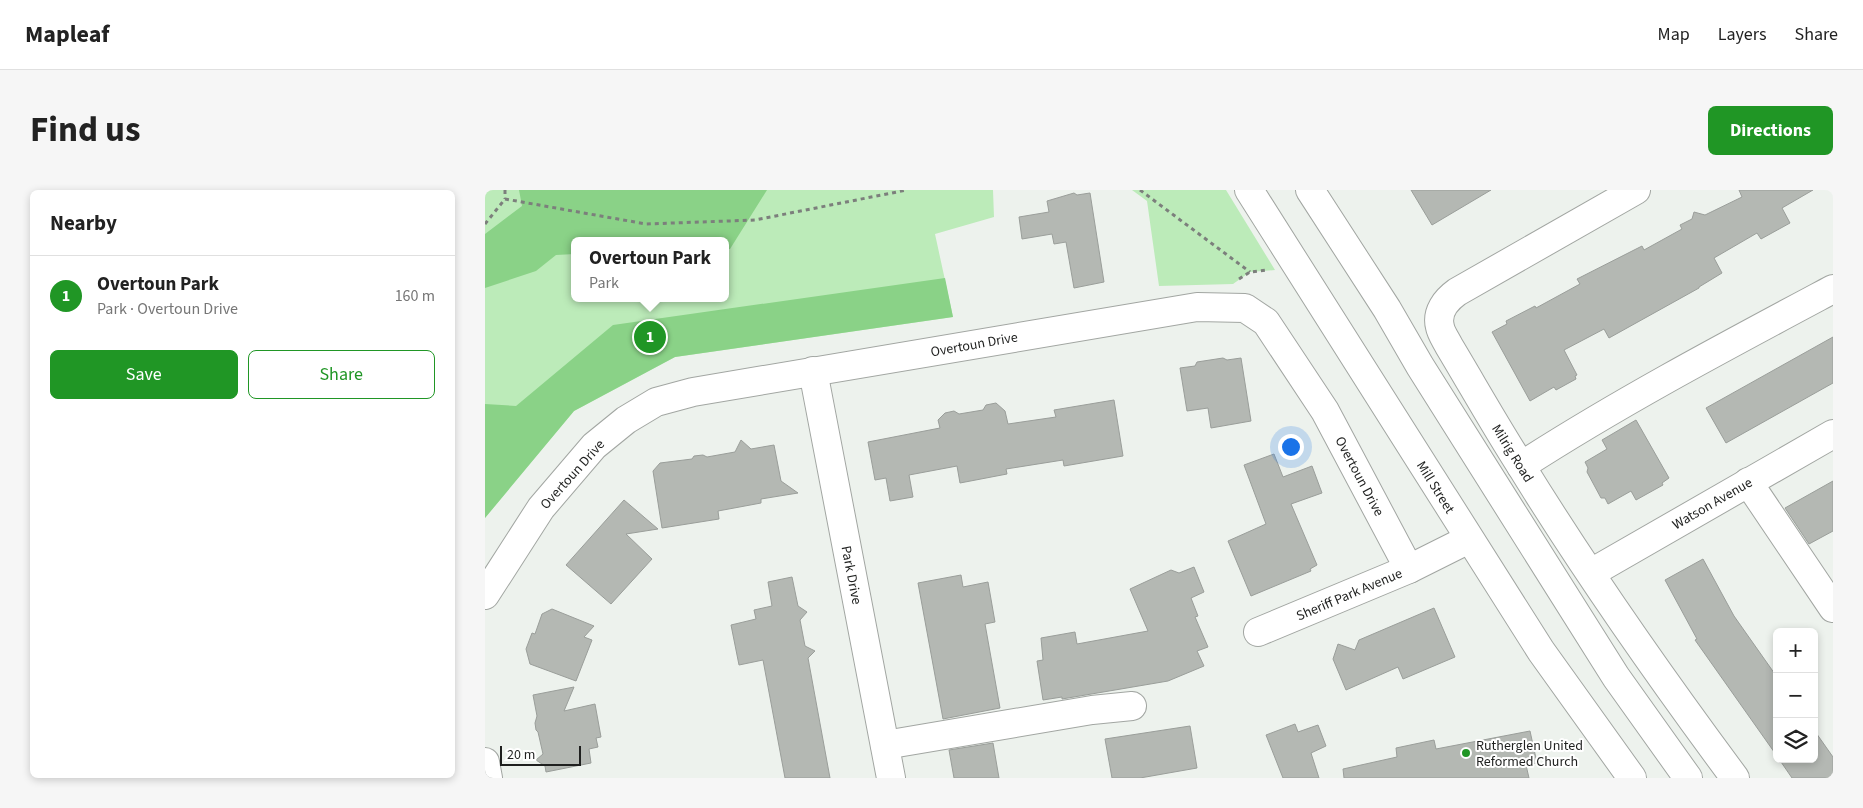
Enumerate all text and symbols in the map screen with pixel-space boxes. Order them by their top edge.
text: Mapleaf [25,17,110,52]
text: Map [1658,22,1690,47]
text: Layers [1718,22,1767,47]
text: Share [1795,22,1838,47]
text: Find us [30,105,140,155]
button: Directions [1708,106,1833,155]
text: Nearby [50,208,117,238]
popup [571,237,729,302]
text: Overtoun Park [589,245,711,272]
text: Overtoun Park [97,271,219,298]
text: Park [589,272,619,294]
text: 1 [62,285,70,307]
text: 160 m [395,285,435,307]
text: Park · Overtoun Drive [97,298,238,320]
pin: 1 [634,318,666,356]
street label: Overtoun Drive [929,327,1019,362]
button: Save [50,350,238,399]
button: Share [248,350,435,399]
street label: Milrig Road [1486,420,1538,487]
street label: Overtoun Drive [1330,433,1389,520]
your location [1278,434,1304,460]
street label: Overtoun Drive [536,435,610,514]
street label: Mill Street [1411,457,1459,518]
street label: Watson Avenue [1669,473,1756,535]
street label: Park Drive [836,544,867,606]
street label: Sheriff Park Avenue [1293,564,1406,626]
map controls [1773,628,1818,763]
button: + [1773,628,1818,673]
button: − [1773,673,1818,718]
button: layers [1773,718,1818,763]
place label: Rutherglen United Reformed Church [1476,736,1583,772]
scale bar [500,743,581,766]
text: 20 m [507,745,535,765]
marker: Rutherglen United Reformed Church [1460,747,1472,759]

